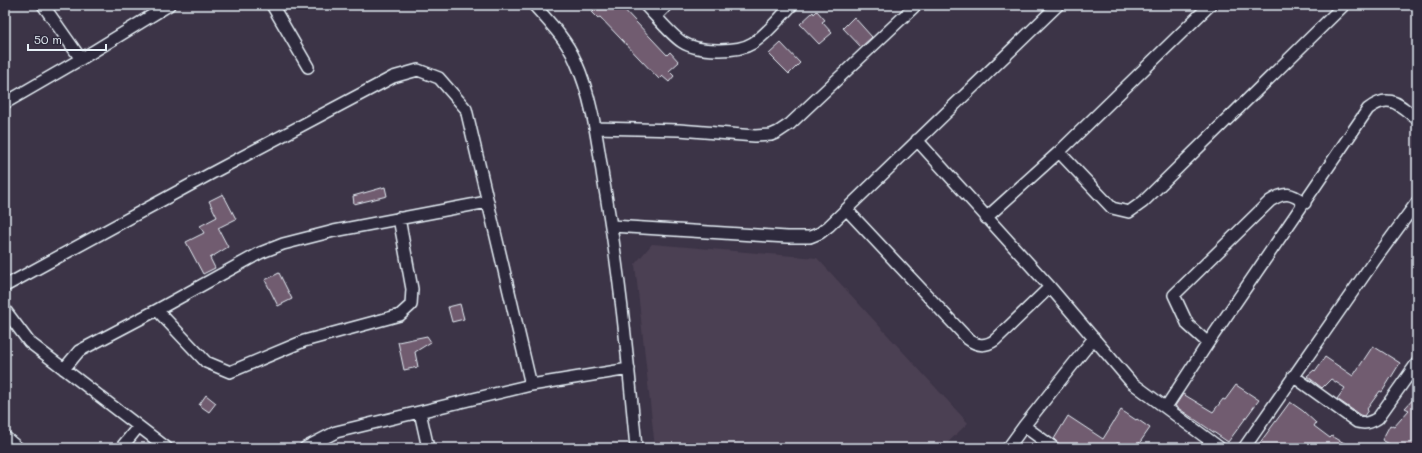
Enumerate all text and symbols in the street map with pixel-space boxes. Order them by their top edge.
scale bar [28,26,106,52]
text: 50 m [34,31,62,47]

